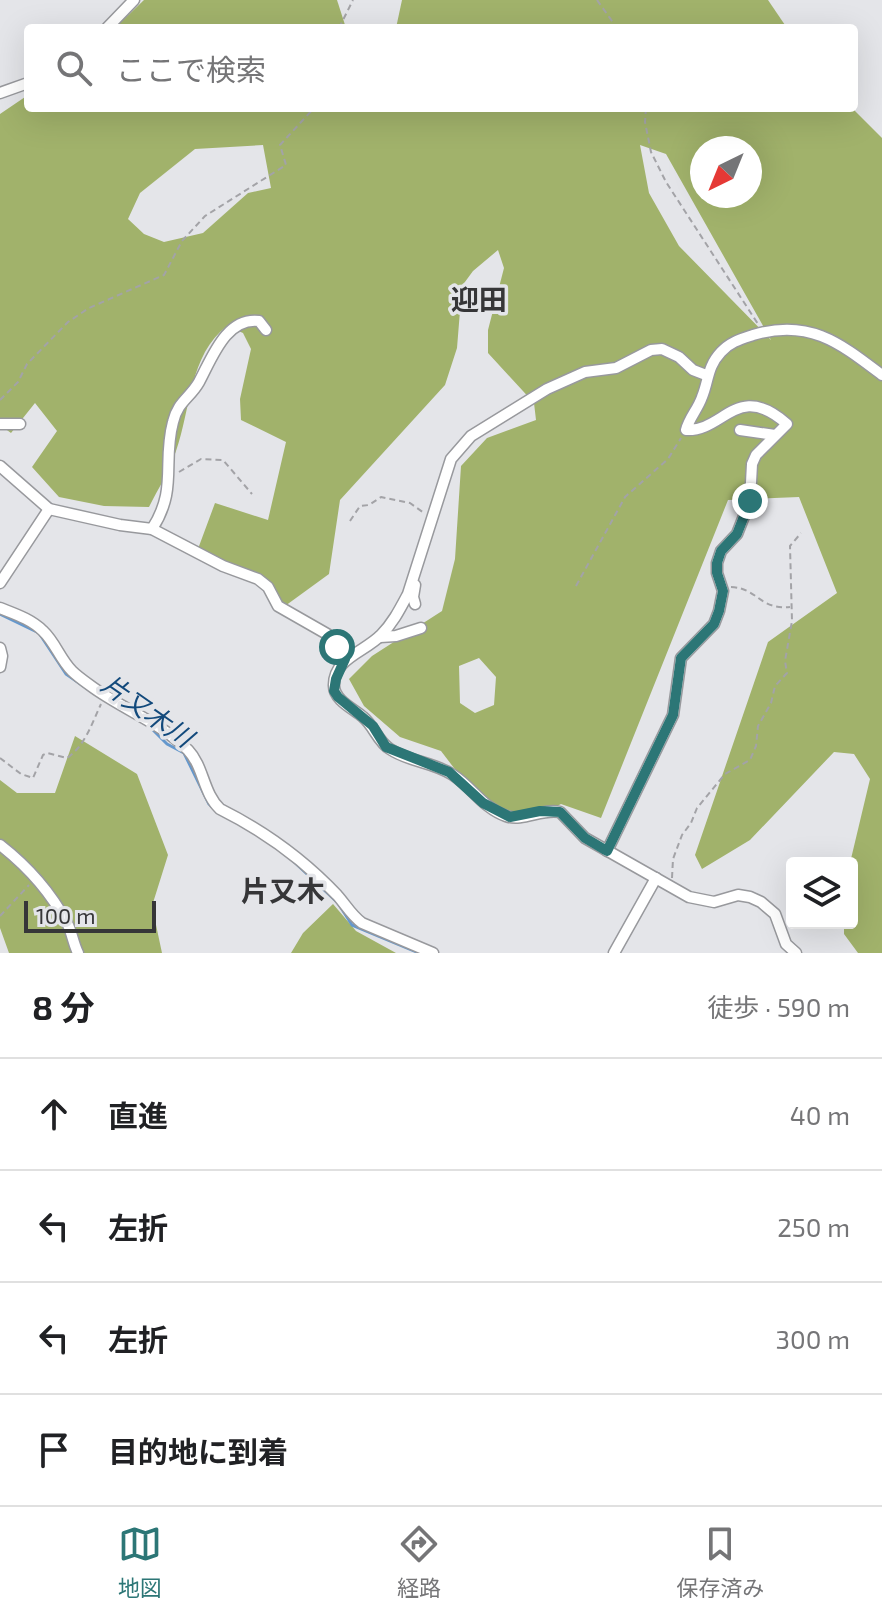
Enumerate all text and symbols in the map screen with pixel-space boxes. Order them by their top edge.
search box [24,24,858,112]
icon: search [52,46,96,90]
text: ここで検索 [116,51,266,87]
north arrow [690,136,762,208]
district label: 迎田 [451,282,507,316]
route end [732,483,768,519]
route start [319,629,355,665]
water label: 片又木川 [96,667,202,754]
map controls [786,857,858,929]
button: layers [786,857,858,929]
district label: 片又木 [241,873,325,907]
scale bar [24,897,156,933]
text: 100 m [36,902,95,928]
text: 8 分 [32,986,95,1027]
text: 徒歩 · 590 m [707,991,850,1022]
icon: ahead [32,1092,76,1136]
text: 直進 [108,1097,168,1133]
text: 40 m [790,1099,850,1130]
icon: left [32,1204,76,1248]
text: 左折 [108,1209,168,1245]
text: 250 m [777,1211,850,1242]
icon: left [32,1316,76,1360]
text: 左折 [108,1321,168,1357]
text: 300 m [776,1323,850,1354]
icon: arrive [32,1428,76,1472]
text: 目的地に到着 [108,1433,288,1469]
tab: 地図 [118,1522,162,1602]
tab: 経路 [397,1522,441,1602]
tab: 保存済み [676,1522,764,1602]

